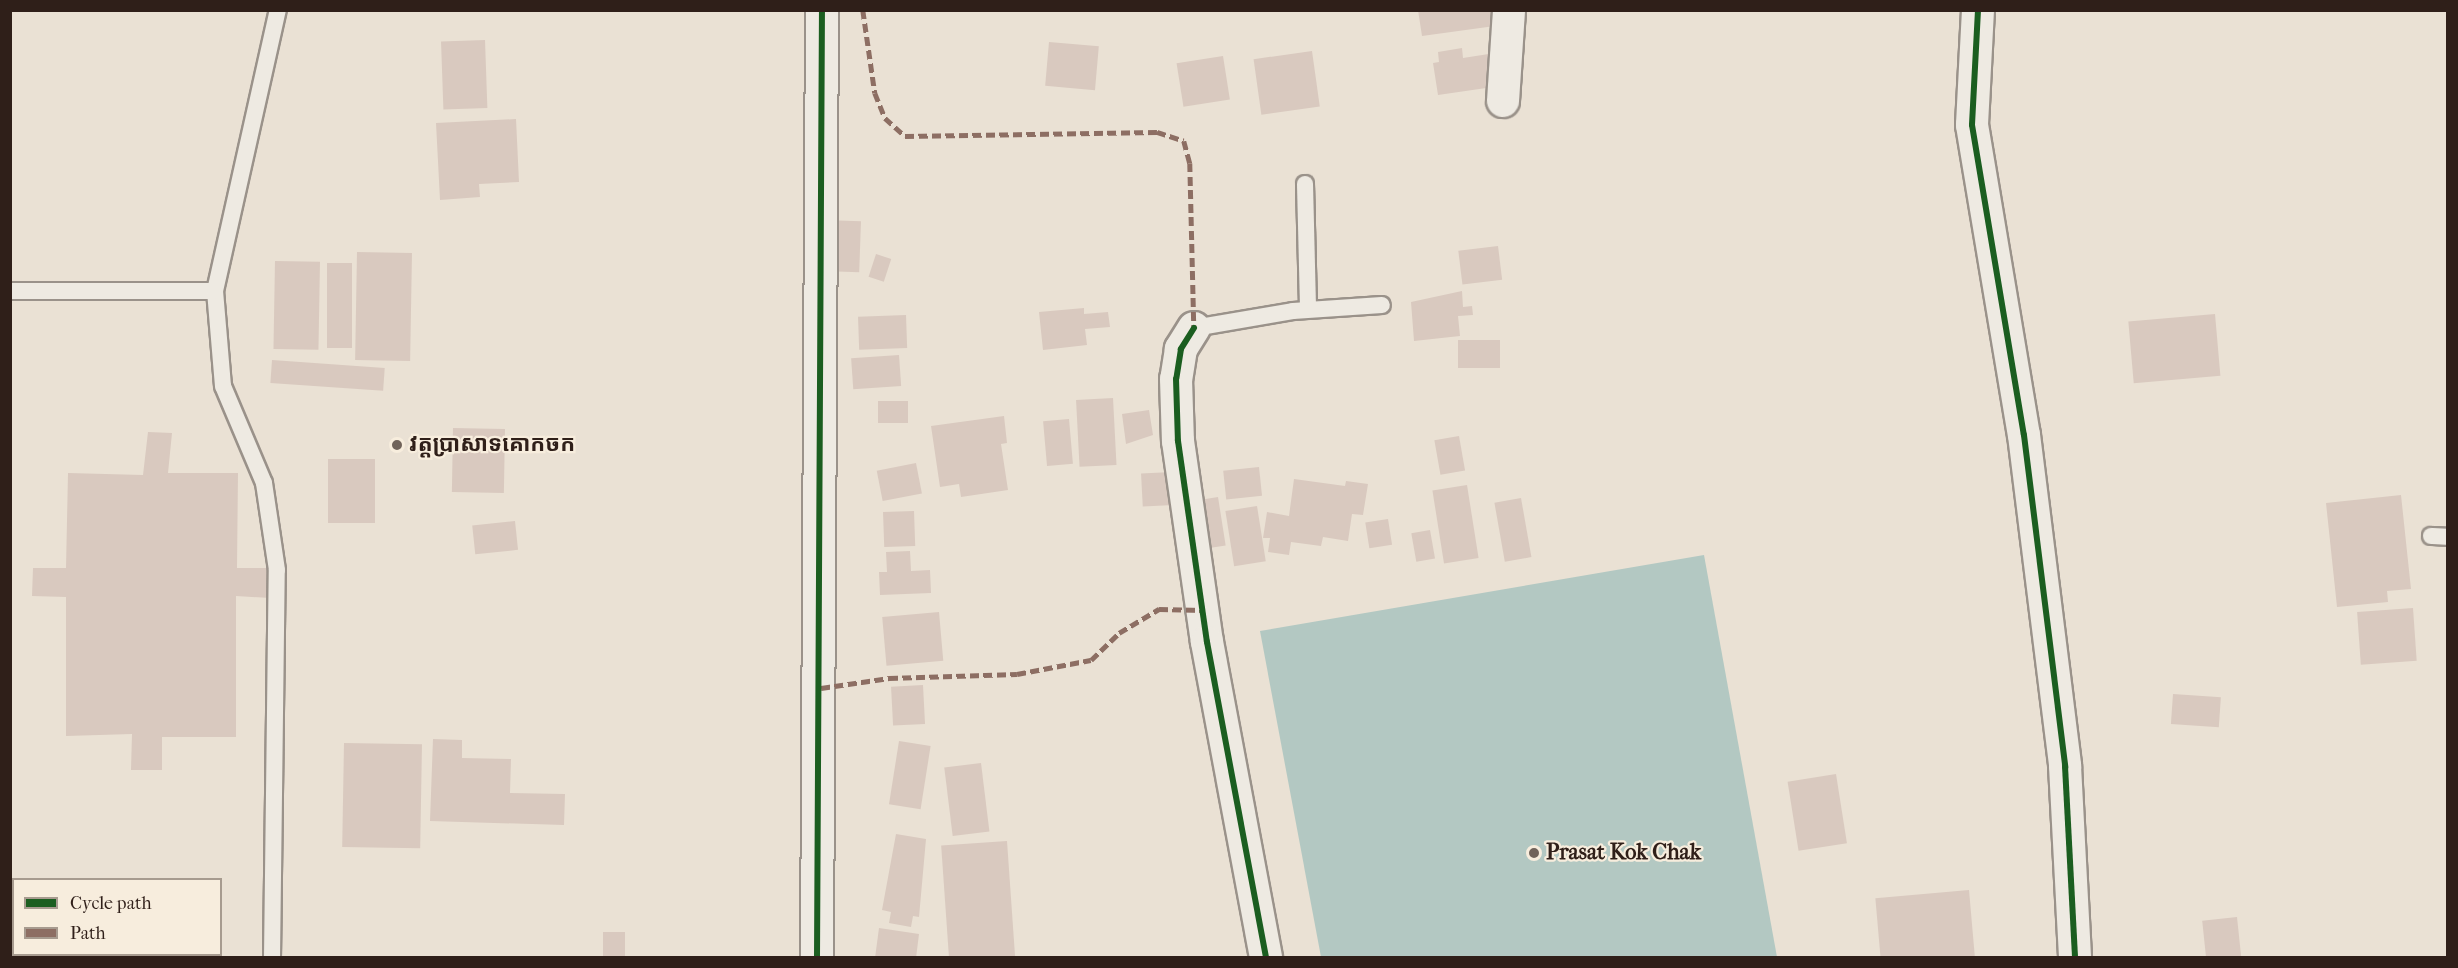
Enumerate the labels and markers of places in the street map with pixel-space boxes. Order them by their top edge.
place label: វត្តប្រាសាទគោកចក [409,432,575,458]
marker: វត្តប្រាសាទគោកចក [390,438,404,452]
place label: Prasat Kok Chak [1546,840,1701,866]
marker: Prasat Kok Chak [1527,846,1541,860]

